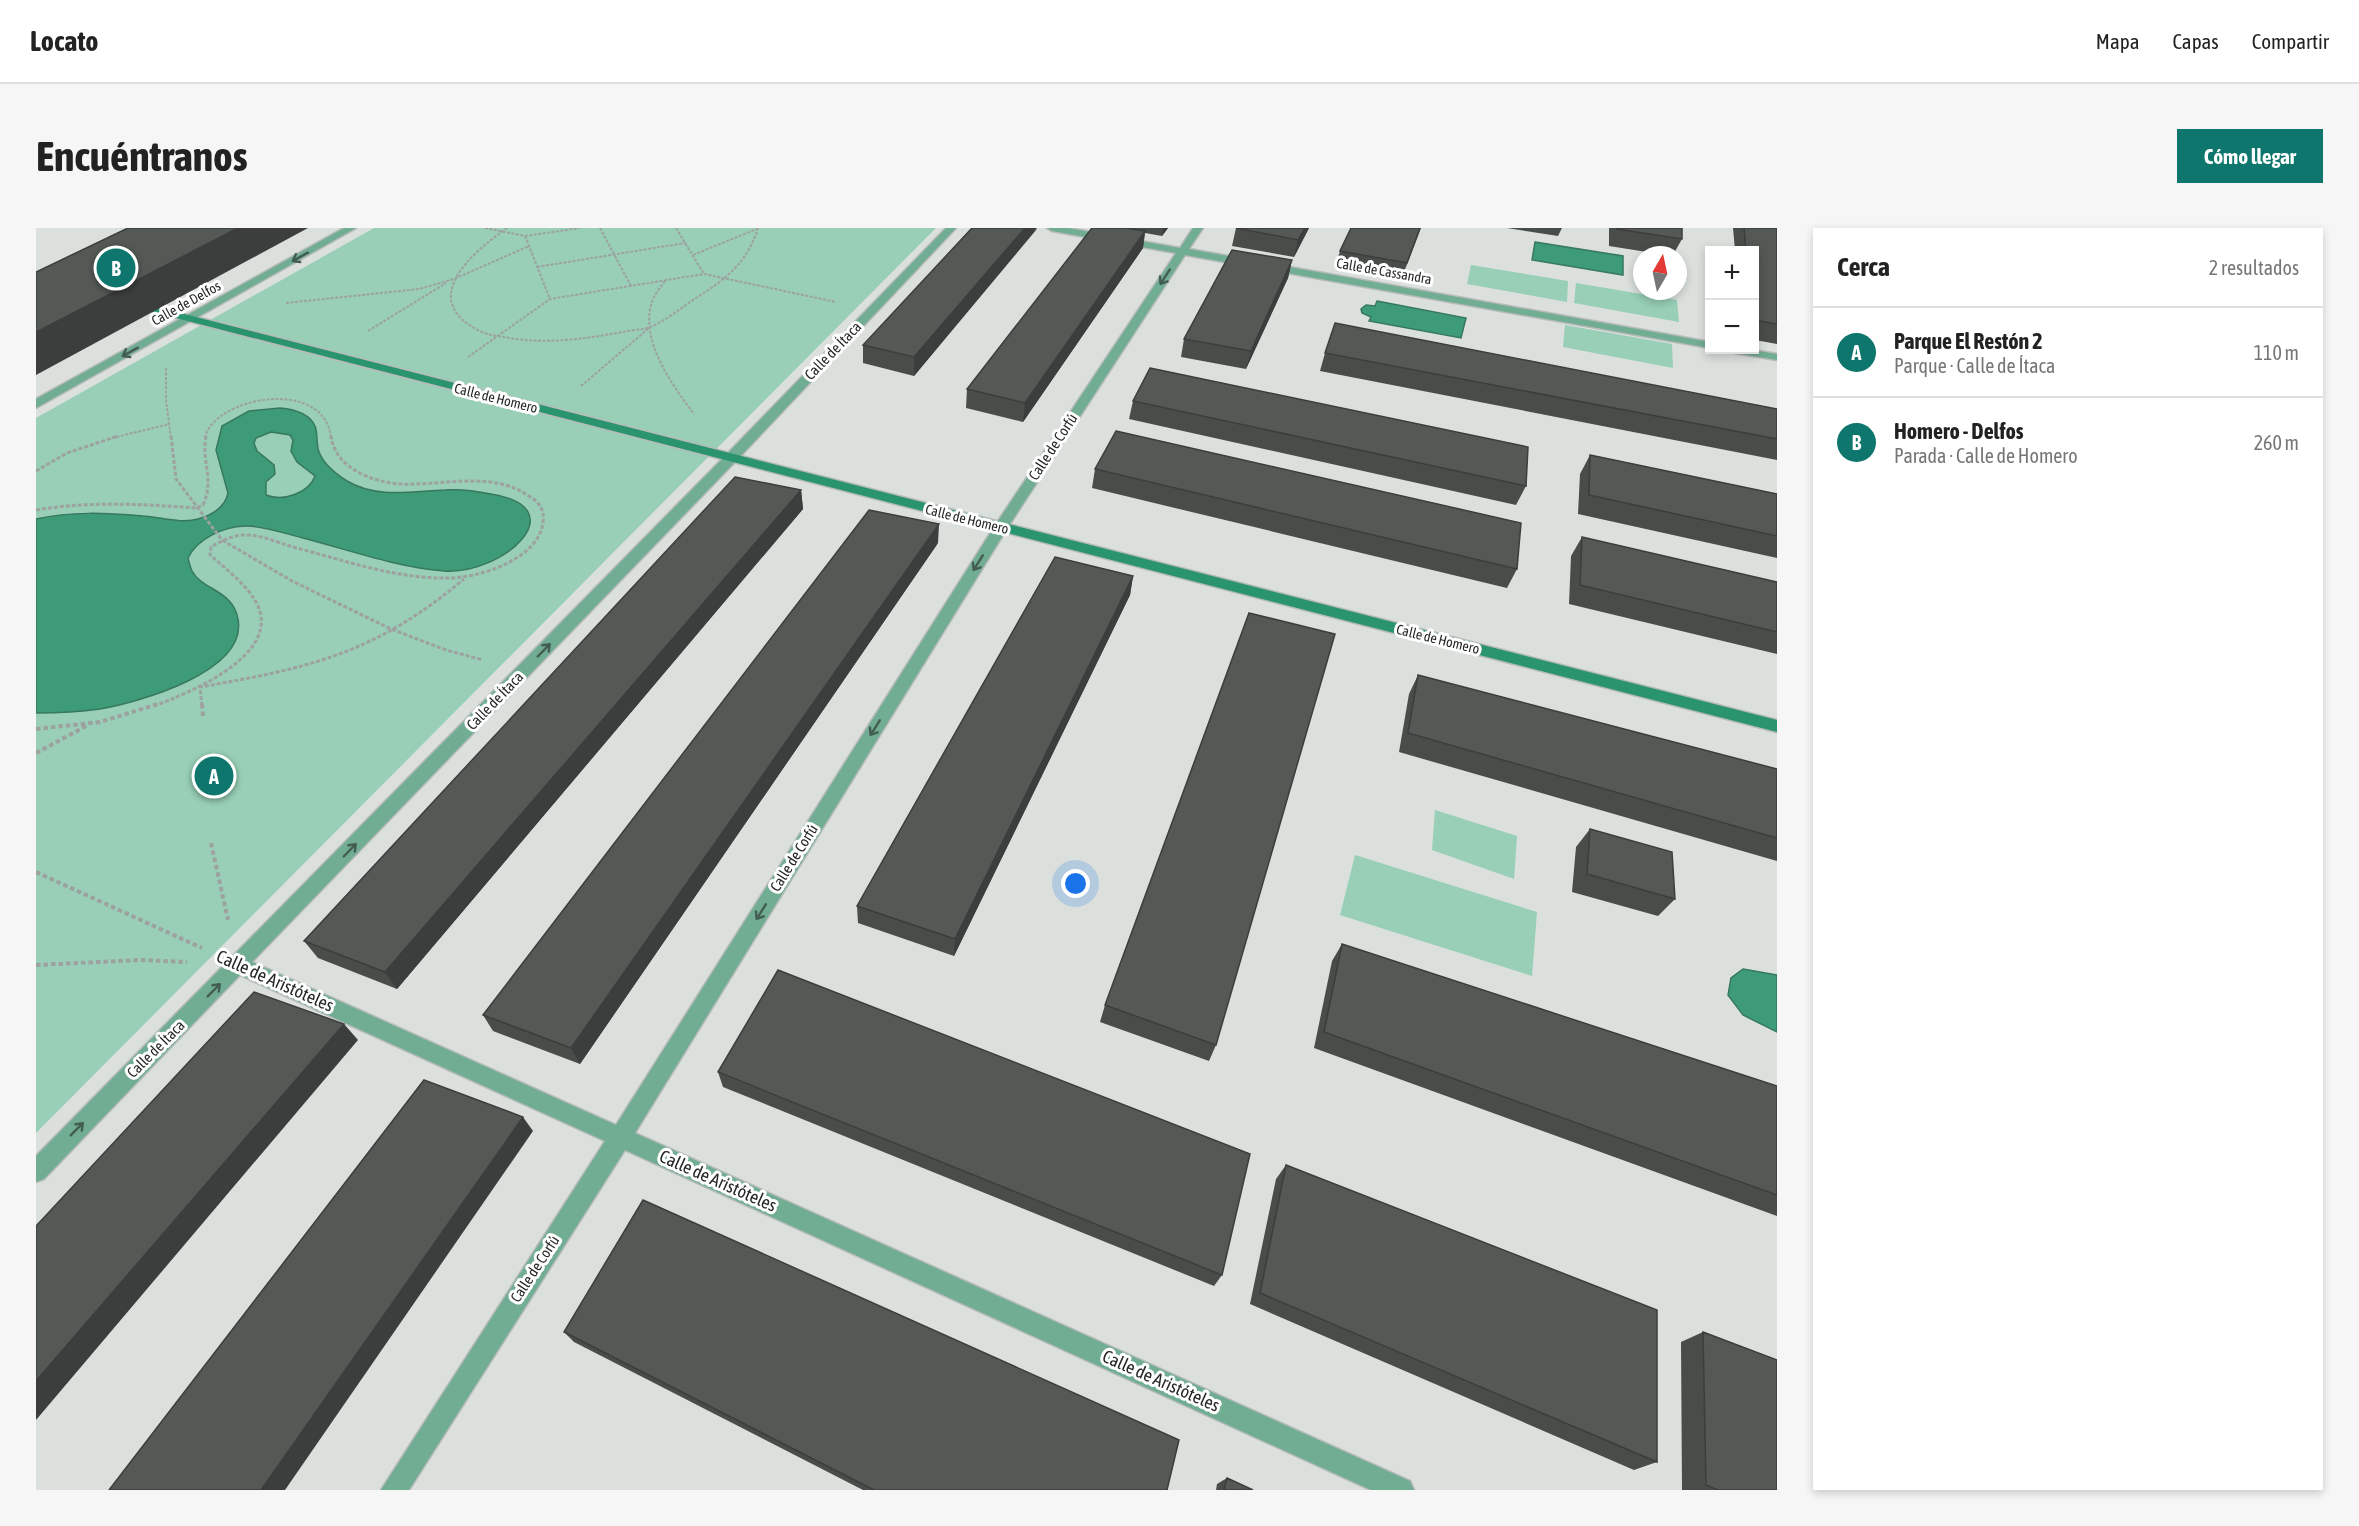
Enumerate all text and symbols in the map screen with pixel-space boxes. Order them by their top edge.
text: Locato [30,25,98,57]
text: Mapa [2096,29,2139,53]
text: Capas [2172,29,2219,53]
text: Compartir [2252,29,2329,53]
button: Cómo llegar [2177,129,2323,183]
text: Encuéntranos [36,132,248,180]
pin: B [96,246,136,291]
north arrow [1633,246,1687,300]
map controls [1705,246,1759,354]
button: + [1705,246,1759,300]
one-way arrow [292,251,309,263]
text: Cerca [1837,252,1890,282]
street label: Calle de Cassandra [1335,255,1433,287]
text: 2 resultados [2209,256,2299,279]
one-way arrow [1159,268,1171,285]
street label: Calle de Delfos [149,277,223,329]
button: − [1705,300,1759,354]
street label: Calle de Ítaca [801,318,864,383]
text: Parque El Restón 2 [1894,328,2043,354]
text: A [1852,341,1861,364]
text: 110 m [2254,341,2299,364]
one-way arrow [122,346,139,358]
text: Parque · Calle de Ítaca [1894,354,2055,377]
street label: Calle de Homero [453,380,539,416]
street label: Calle de Corfú [1025,410,1080,483]
text: Homero - Delfos [1894,418,2024,444]
text: B [1852,431,1861,454]
text: 260 m [2254,431,2299,454]
text: Parada · Calle de Homero [1894,444,2078,467]
street label: Calle de Homero [924,501,1010,537]
one-way arrow [972,554,984,571]
street label: Calle de Homero [1395,621,1481,657]
one-way arrow [537,643,551,658]
street label: Calle de Ítaca [463,668,526,733]
one-way arrow [869,720,881,736]
pin: A [194,754,234,798]
street label: Calle de Corfú [766,821,821,894]
one-way arrow [342,843,357,858]
your location [1061,869,1090,898]
one-way arrow [754,903,766,920]
street label: Calle de Aristóteles [213,945,337,1016]
one-way arrow [206,982,221,997]
street label: Calle de Ítaca [123,1016,188,1081]
one-way arrow [69,1122,84,1137]
street label: Calle de Aristóteles [656,1145,780,1216]
street label: Calle de Corfú [507,1232,562,1305]
street label: Calle de Aristóteles [1099,1345,1223,1416]

